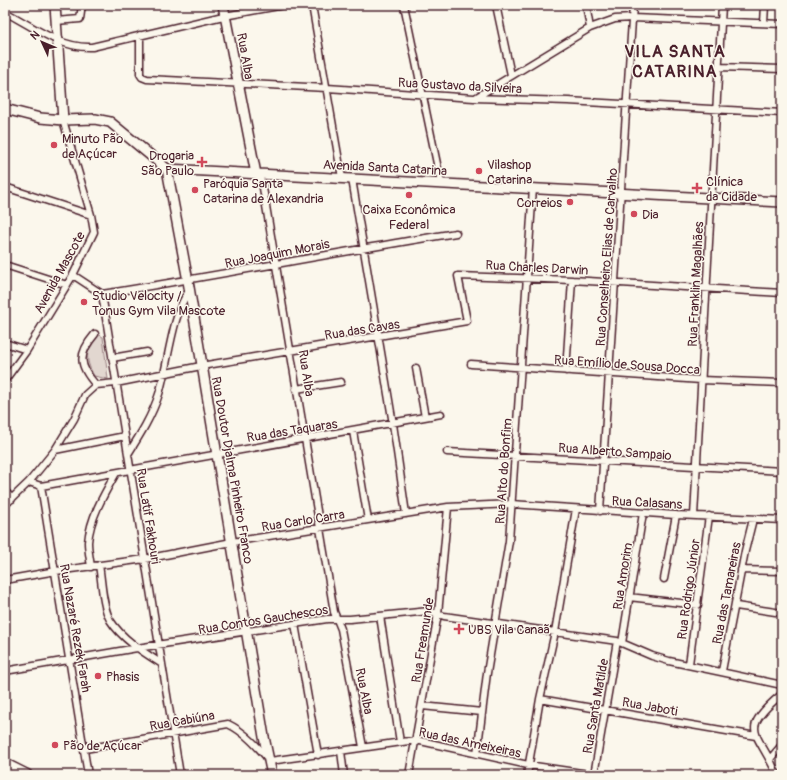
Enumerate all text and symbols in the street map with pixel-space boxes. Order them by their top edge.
north arrow [22,22,62,62]
text: N [28,28,43,43]
street label: Rua Alba [233,32,257,81]
district label: VILA SANTA CATARINA [624,41,726,82]
street label: Rua Gustavo da Silveira [397,75,522,97]
place label: Minuto Pão de Açúcar [62,131,123,162]
marker: Minuto Pão de Açúcar [49,140,59,150]
place label: Drogaria São Paulo [141,148,194,179]
marker: Drogaria São Paulo [197,157,207,167]
street label: Avenida Santa Catarina [322,157,447,179]
place label: Vilashop Catarina [487,157,532,188]
marker: Vilashop Catarina [474,166,484,176]
street label: Rua Conselheiro Elias de Carvalho [593,167,621,347]
place label: Clínica da Cidade [706,174,757,205]
place label: Paróquia Santa Catarina de Alexandria [203,176,324,207]
marker: Clínica da Cidade [691,182,703,194]
marker: Paróquia Santa Catarina de Alexandria [190,185,200,195]
marker: Caixa Econômica Federal [404,190,414,200]
place label: Correios [516,195,562,211]
marker: Correios [565,197,575,207]
place label: Caixa Econômica Federal [363,202,455,233]
place label: Dia [642,207,659,223]
marker: Dia [629,209,639,219]
street label: Rua Franklin Magalhães [685,221,707,347]
street label: Avenida Mascote [31,228,89,316]
street label: Rua Joaquim Morais [223,236,331,272]
street label: Rua Charles Darwin [485,257,589,279]
place label: Studio Velocity / Tonus Gym Vila Mascote [92,288,226,319]
marker: Studio Velocity / Tonus Gym Vila Mascote [79,297,89,307]
street label: Rua das Cavas [323,316,401,344]
street label: Rua Alba [294,349,318,398]
street label: Rua Emílio de Sousa Docca [554,352,700,378]
street label: Rua Doutor Djalma Pinheiro Franco [208,375,256,565]
street label: Rua das Taquaras [246,416,339,446]
street label: Rua Alto do Bonfim [492,418,516,525]
street label: Rua Alberto Sampaio [558,440,672,464]
street label: Rua Latif Fakhouri [133,467,163,565]
street label: Rua Calasans [611,493,683,513]
street label: Rua Carlo Carra [260,507,346,535]
street label: Rua Rodrigo Júnior [674,537,704,640]
street label: Rua Amorim [610,541,636,611]
street label: Rua das Tamareiras [709,541,745,646]
street label: Rua Nazaré Rezek Farah [56,563,94,694]
street label: Rua Freamunde [408,596,438,684]
street label: Rua Contos Gauchescos [197,602,329,638]
place label: UBS Vila Canaã [468,622,550,638]
marker: UBS Vila Canaã [453,623,465,635]
street label: Rua Santa Matilde [580,657,612,755]
street label: Rua Alba [352,667,376,716]
place label: Phasis [106,669,139,685]
marker: Phasis [93,671,103,681]
street label: Rua Jaboti [621,694,679,720]
street label: Rua Cabiúna [148,707,216,735]
street label: Rua das Ameixeiras [417,724,523,762]
place label: Pão de Açúcar [63,738,142,754]
marker: Pão de Açúcar [50,740,60,750]

